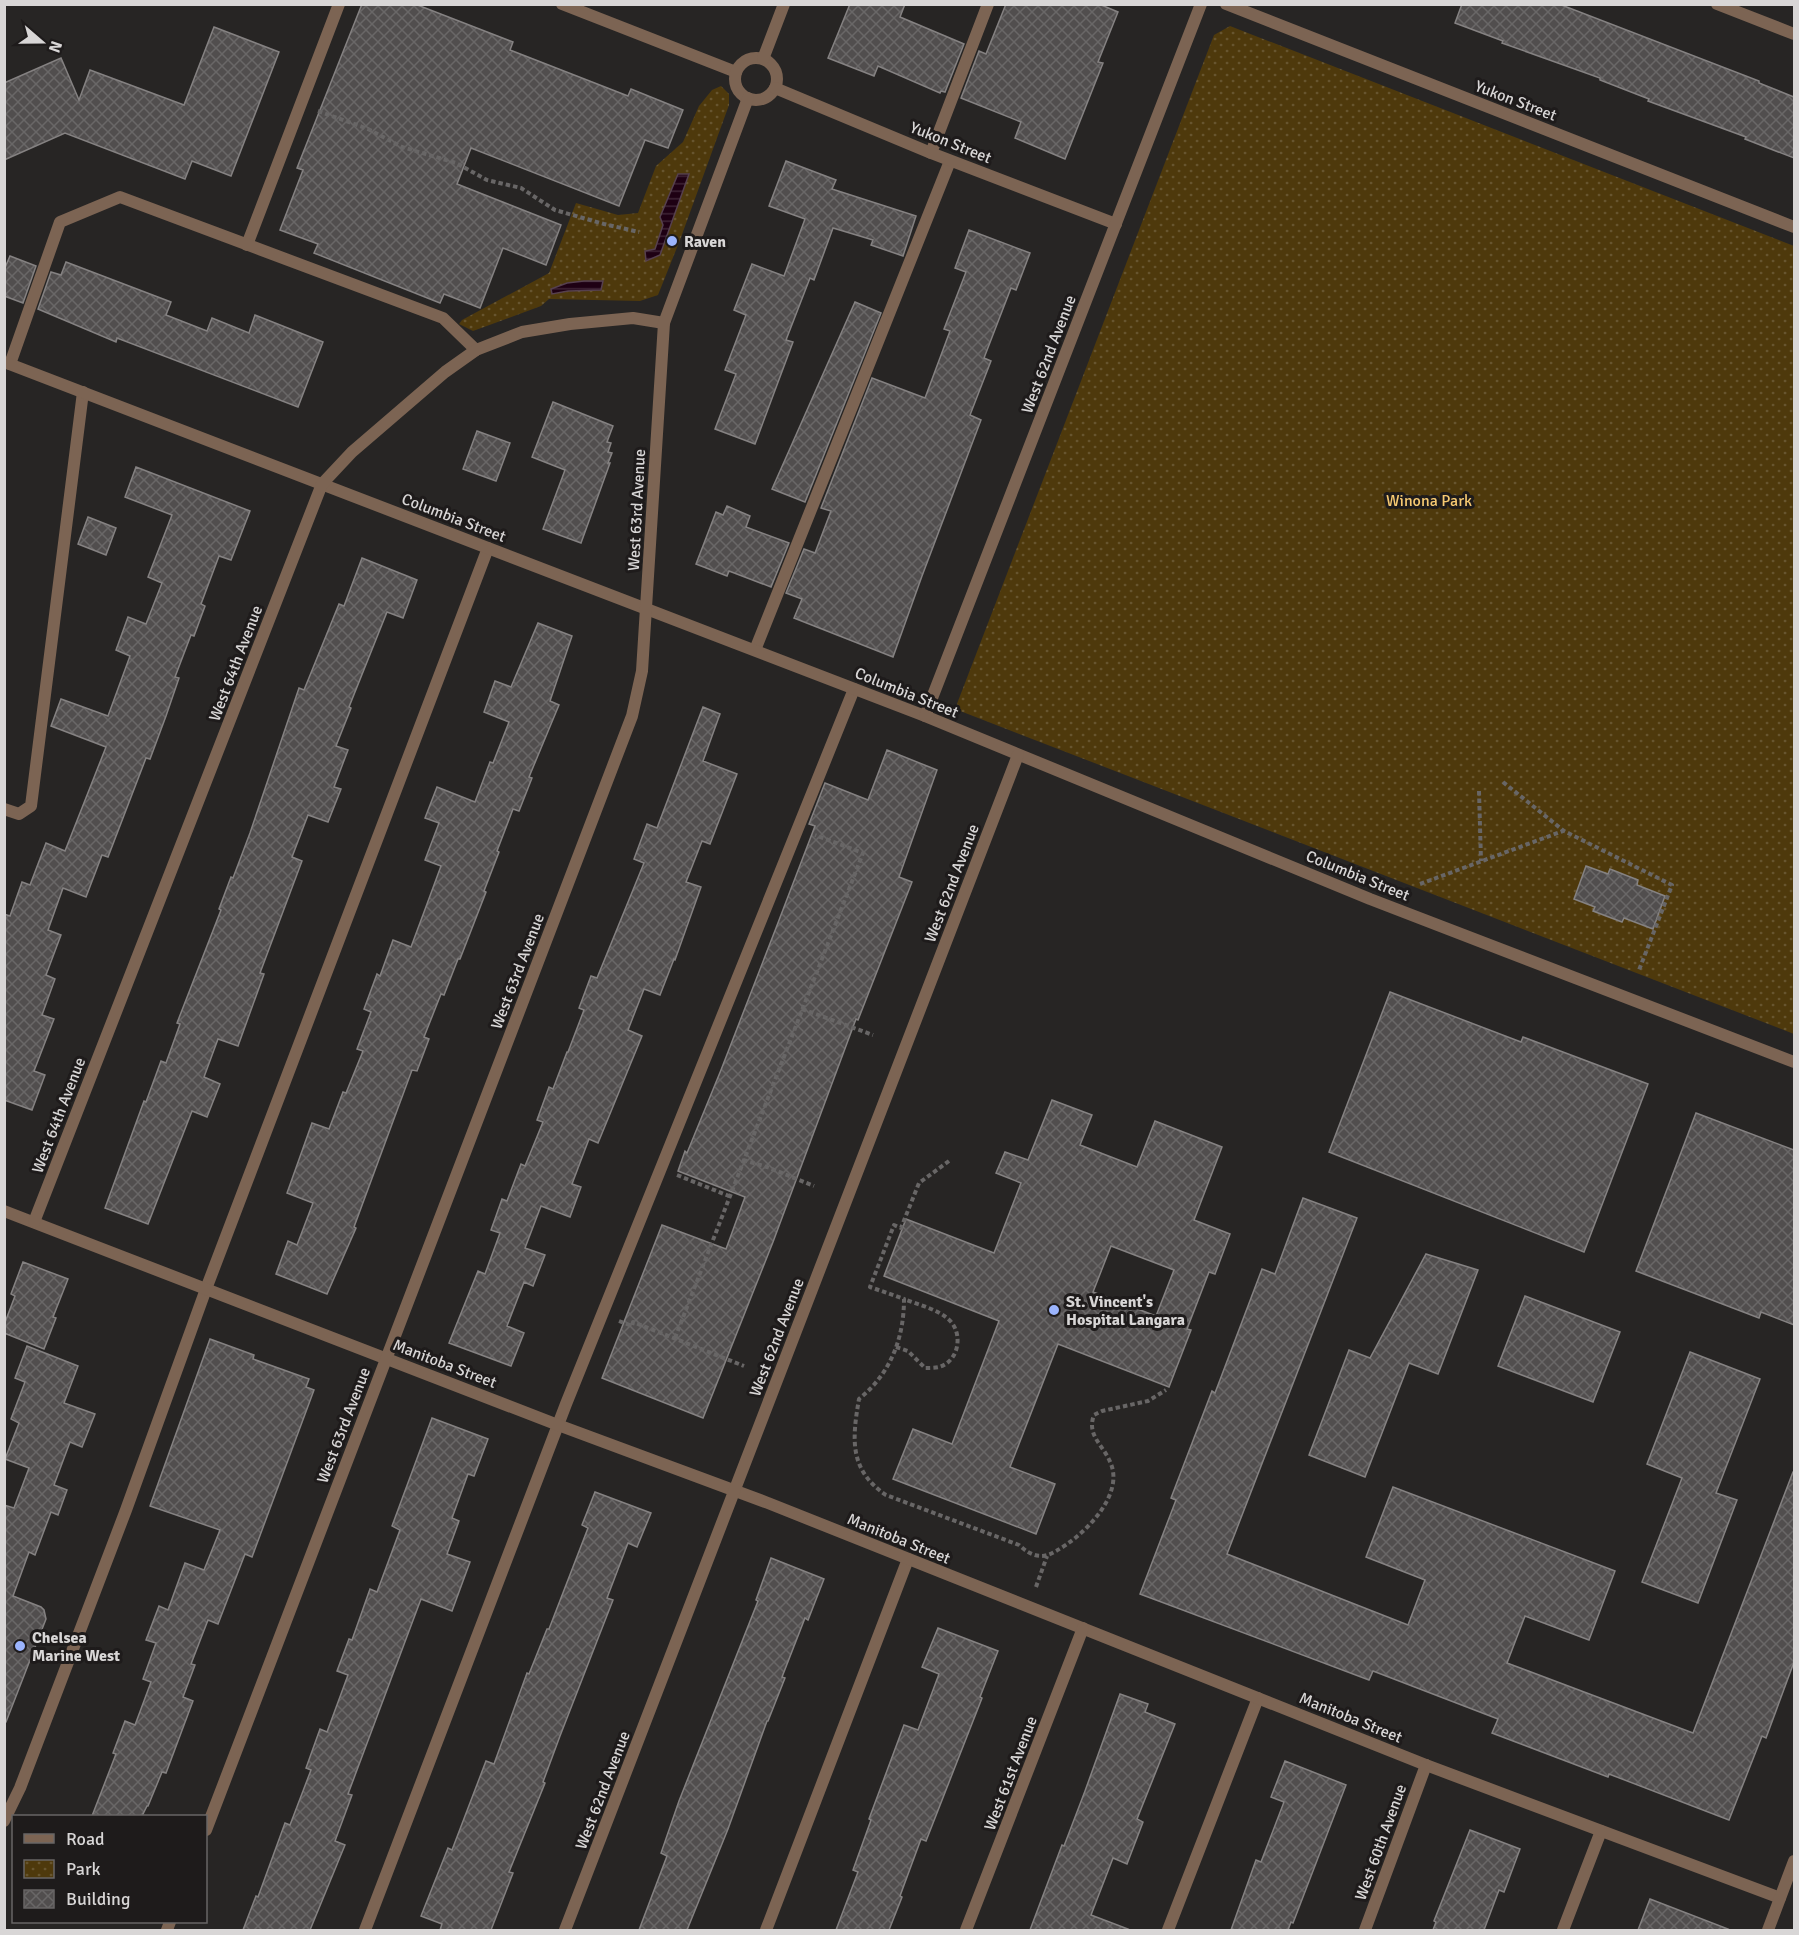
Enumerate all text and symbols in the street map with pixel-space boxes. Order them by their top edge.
north arrow [12,12,72,72]
text: N [44,38,66,55]
street label: Yukon Street [1472,76,1560,126]
street label: Yukon Street [907,118,995,168]
place label: Raven [684,232,726,252]
marker: Raven [665,234,679,248]
street label: West 62nd Avenue [1017,292,1081,416]
street label: West 63rd Avenue [624,449,650,572]
street label: Columbia Street [399,489,509,547]
park label: Winona Park [1386,491,1472,511]
street label: West 64th Avenue [205,603,267,724]
street label: Columbia Street [852,663,962,723]
street label: West 62nd Avenue [920,821,984,945]
street label: Columbia Street [1303,846,1413,906]
street label: West 63rd Avenue [487,911,549,1032]
street label: West 64th Avenue [28,1055,90,1176]
street label: West 62nd Avenue [745,1275,809,1399]
place label: St. Vincent's Hospital Langara [1066,1292,1185,1330]
marker: St. Vincent's Hospital Langara [1047,1303,1061,1317]
street label: Manitoba Street [390,1335,500,1393]
street label: West 63rd Avenue [313,1365,375,1486]
street label: Manitoba Street [844,1509,954,1569]
place label: Chelsea Marine West [32,1628,120,1666]
marker: Chelsea Marine West [13,1639,27,1653]
street label: Manitoba Street [1296,1688,1406,1748]
street label: West 61st Avenue [980,1714,1042,1833]
street label: West 62nd Avenue [571,1728,635,1852]
street label: West 60th Avenue [1351,1781,1411,1903]
legend [12,1815,207,1923]
text: Road [66,1828,105,1850]
text: Park [66,1858,101,1880]
text: Building [66,1888,130,1910]

